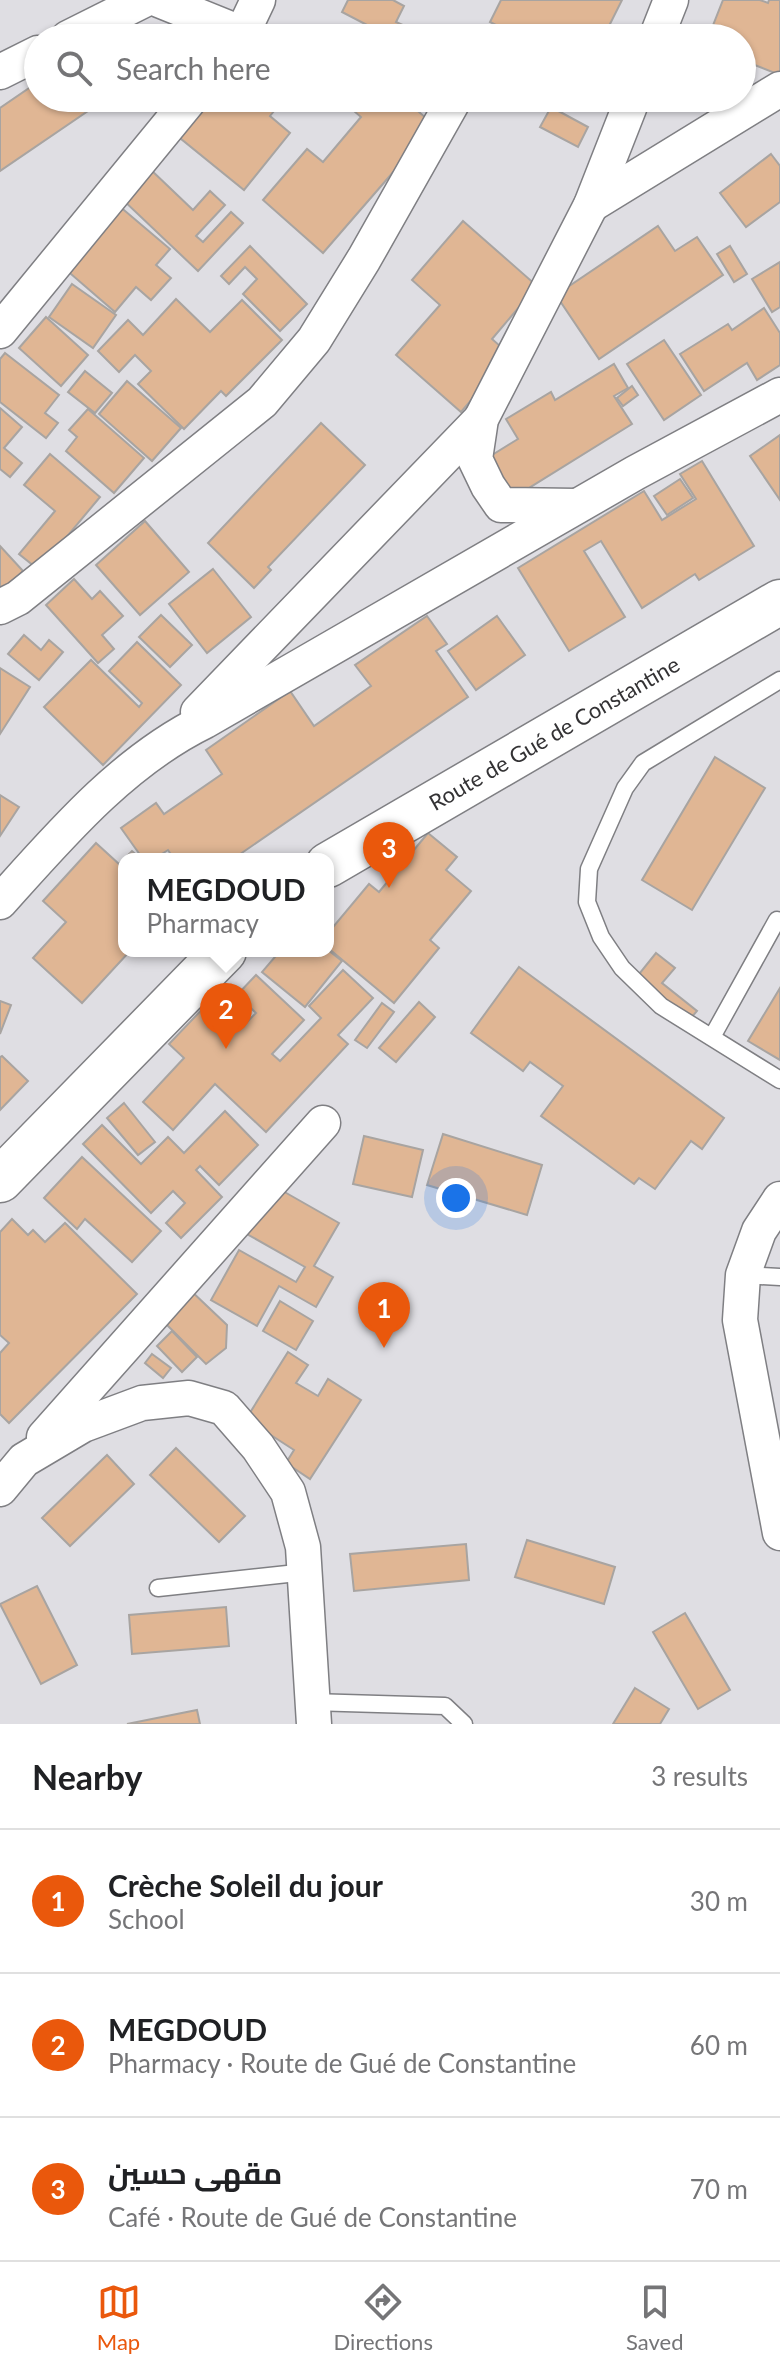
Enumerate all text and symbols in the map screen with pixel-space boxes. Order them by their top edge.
search box [24,24,756,112]
icon: search [52,46,96,90]
text: Search here [116,50,271,86]
street label: Route de Gué de Constantine [424,650,684,816]
pin: 3 [363,822,415,888]
popup [118,853,334,957]
text: MEGDOUD [146,871,306,907]
text: Pharmacy [146,907,259,939]
pin: 2 [200,983,252,1049]
your location [436,1178,476,1218]
pin: 1 [358,1282,410,1348]
text: Nearby [32,1756,143,1797]
text: 3 results [651,1760,748,1792]
text: Crèche Soleil du jour [108,1867,383,1903]
text: 1 [50,1885,66,1917]
text: 30 m [690,1885,748,1917]
text: School [108,1903,185,1935]
text: MEGDOUD [108,2011,267,2047]
text: 2 [50,2029,66,2061]
text: 60 m [690,2029,748,2061]
text: Pharmacy · Route de Gué de Constantine [108,2047,576,2079]
text: مقهى حسين [108,2154,282,2190]
text: 3 [50,2173,66,2205]
text: 70 m [690,2173,748,2205]
text: Café · Route de Gué de Constantine [108,2201,517,2233]
tab: Map [97,2280,141,2355]
tab: Directions [334,2280,433,2355]
tab: Saved [626,2280,683,2355]

